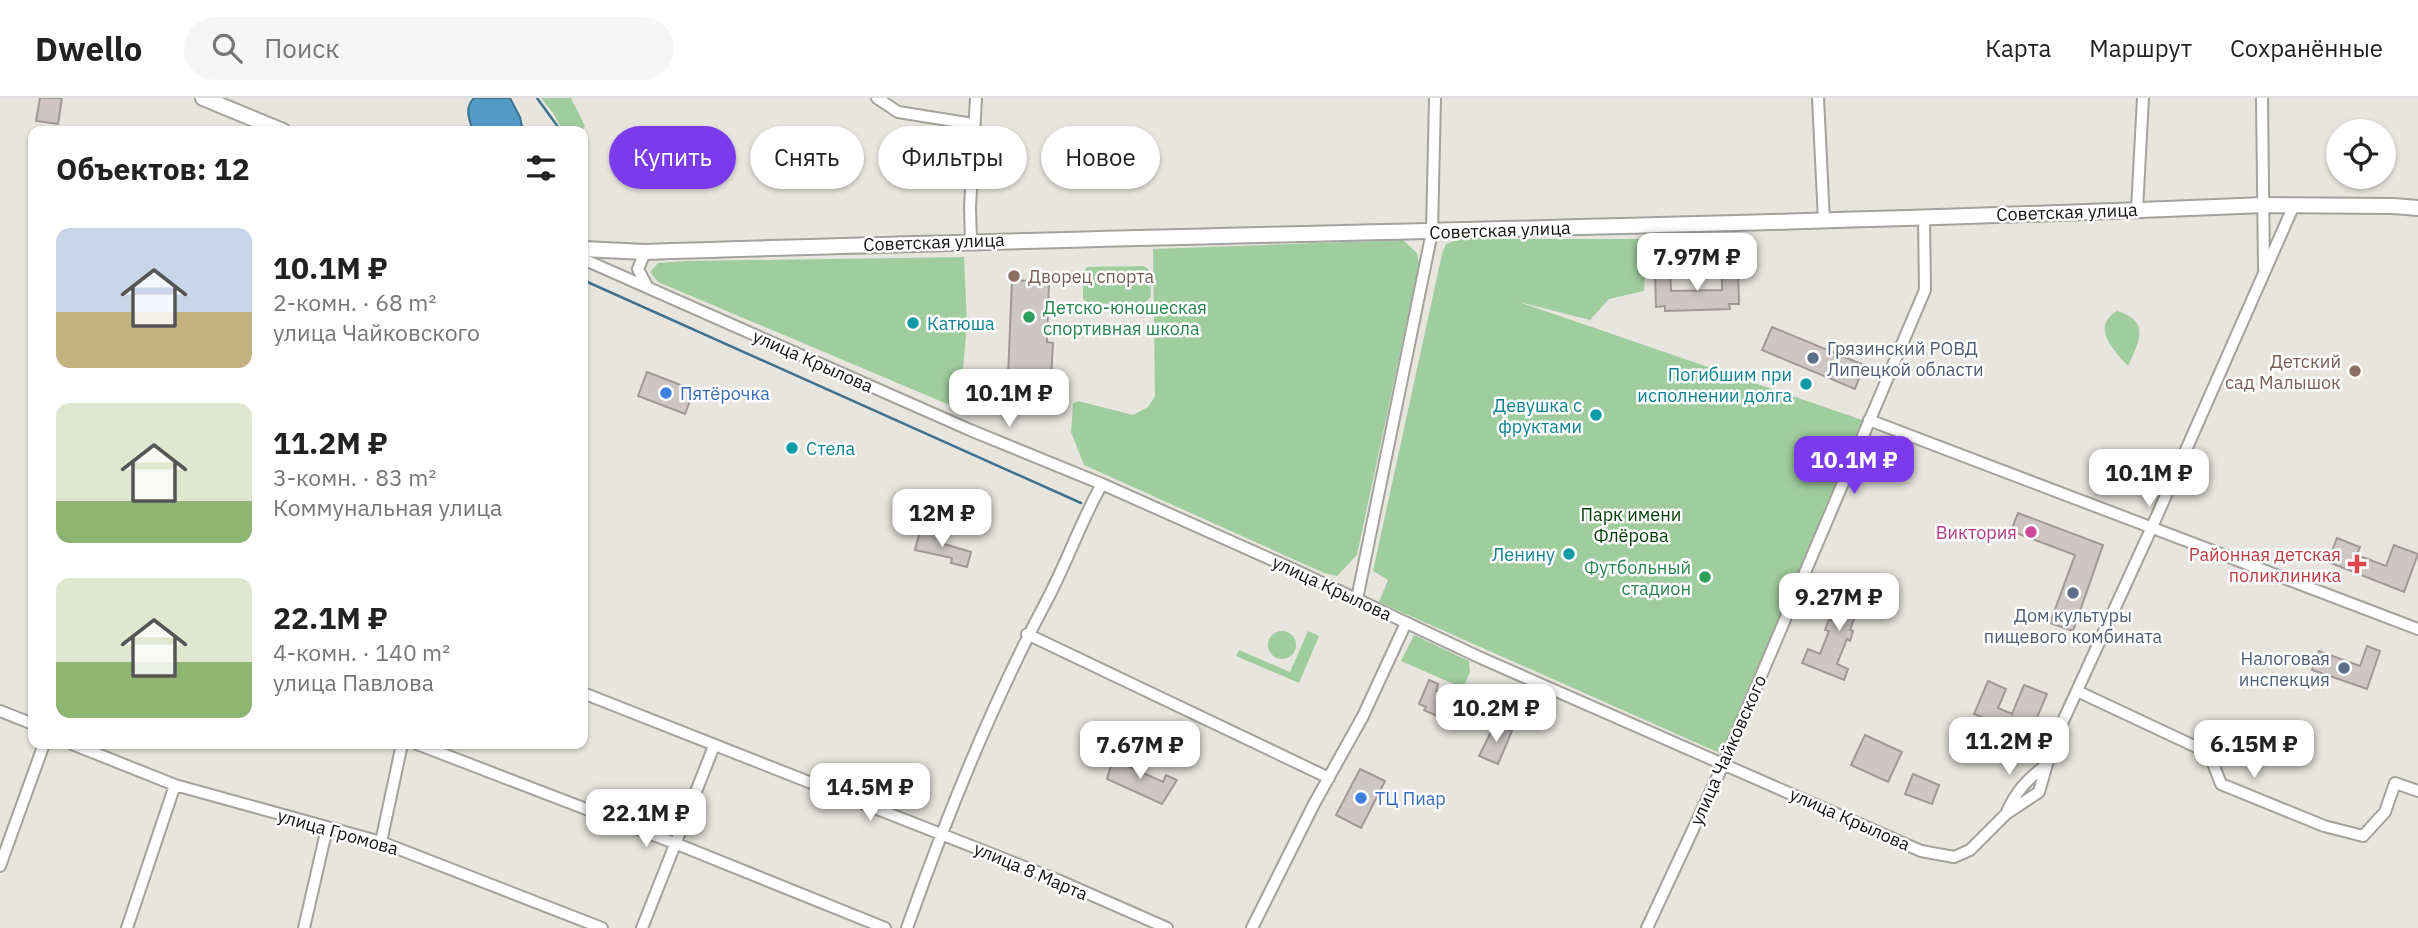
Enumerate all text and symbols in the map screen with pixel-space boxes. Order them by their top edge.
search box [184,17,674,80]
text: Dwello [35,27,142,70]
icon: search [208,29,246,67]
text: Поиск [264,31,340,65]
text: Карта [1985,32,2051,64]
text: Маршрут [2089,32,2192,64]
text: Сохранённые [2230,32,2383,64]
map controls [2326,119,2396,189]
button: locate [2326,119,2396,189]
chip: Купить [609,126,736,189]
chip: Снять [750,126,864,189]
chip: Фильтры [878,126,1027,189]
chip: Новое [1041,126,1160,189]
text: Объектов: 12 [56,149,250,188]
icon: filters [522,149,560,187]
street label: Советская улица [1996,198,2138,226]
street label: Советская улица [1429,216,1571,244]
street label: Советская улица [863,228,1005,256]
pin: 7.97M ₽ [1632,234,1762,293]
text: 7.97M ₽ [1653,241,1741,271]
text: 10.1M ₽ [273,248,388,287]
icon: home [112,256,196,340]
place label: Дворец спорта [1028,265,1154,288]
marker: Дворец спорта [1006,268,1022,284]
text: 2-комн. · 68 m² [273,287,436,317]
place label: Детско-юношеская спортивная школа [1043,296,1207,340]
marker: Детско-юношеская спортивная школа [1021,309,1037,325]
place label: Катюша [927,312,995,335]
marker: Катюша [905,315,921,331]
text: улица Чайковского [273,317,480,347]
street label: улица Крылова [749,324,877,398]
place label: Грязинский РОВД Липецкой области [1827,337,1984,381]
marker: Грязинский РОВД Липецкой области [1805,350,1821,366]
place label: Детский сад Малышок [2225,350,2341,394]
place label: Погибшим при исполнении долга [1637,363,1792,407]
marker: Детский сад Малышок [2347,363,2363,379]
pin: 10.1M ₽ [944,370,1074,429]
marker: Погибшим при исполнении долга [1798,376,1814,392]
text: 10.1M ₽ [965,377,1053,407]
place label: Пятёрочка [680,382,770,405]
marker: Пятёрочка [658,385,674,401]
place label: Девушка с фруктами [1493,394,1582,438]
marker: Девушка с фруктами [1588,407,1604,423]
text: 11.2M ₽ [273,423,388,462]
icon: home [112,431,196,515]
pin: 10.1M ₽ [1789,436,1919,496]
place label: Стела [806,437,855,460]
marker: Стела [784,440,800,456]
text: 10.1M ₽ [1810,444,1898,474]
pin: 10.1M ₽ [2084,450,2214,509]
text: 10.1M ₽ [2105,457,2193,487]
text: 3-комн. · 83 m² [273,462,436,492]
pin: 12M ₽ [893,490,991,549]
text: Коммунальная улица [273,492,502,522]
text: 12M ₽ [908,497,976,527]
park label: Парк имени Флёрова [1581,503,1681,547]
place label: Виктория [1936,521,2017,544]
marker: Виктория [2023,524,2039,540]
place label: Ленину [1492,543,1555,566]
place label: Районная детская поликлиника [2189,543,2341,587]
marker: Ленину [1561,546,1577,562]
street label: улица Крылова [1269,550,1396,626]
marker: Районная детская поликлиника [2347,554,2367,574]
place label: Футбольный стадион [1584,556,1691,600]
marker: Футбольный стадион [1697,569,1713,585]
pin: 9.27M ₽ [1774,574,1904,633]
text: 9.27M ₽ [1795,581,1883,611]
marker: Дом культуры пищевого комбината [2065,585,2081,601]
text: 22.1M ₽ [273,598,388,637]
place label: Дом культуры пищевого комбината [1984,604,2163,648]
icon: home [112,606,196,690]
text: 4-комн. · 140 m² [273,637,450,667]
place label: Налоговая инспекция [2239,647,2330,691]
marker: Налоговая инспекция [2336,660,2352,676]
text: улица Павлова [273,667,434,697]
street label: улица Чайковского [1685,671,1771,829]
pin: 10.2M ₽ [1431,684,1561,744]
text: 10.2M ₽ [1452,692,1540,722]
pin: 11.2M ₽ [1944,718,2074,777]
pin: 6.15M ₽ [2189,720,2319,780]
pin: 7.67M ₽ [1075,722,1205,781]
text: 11.2M ₽ [1965,725,2053,755]
text: 6.15M ₽ [2210,728,2298,758]
text: 7.67M ₽ [1096,729,1184,759]
pin: 14.5M ₽ [805,764,935,823]
text: 14.5M ₽ [826,771,914,801]
street label: улица Крылова [1786,782,1914,856]
place label: ТЦ Пиар [1375,787,1446,810]
pin: 22.1M ₽ [581,790,711,849]
marker: ТЦ Пиар [1353,790,1369,806]
text: 22.1M ₽ [602,797,690,827]
street label: улица Громова [275,804,401,860]
street label: улица 8 Марта [971,837,1092,905]

